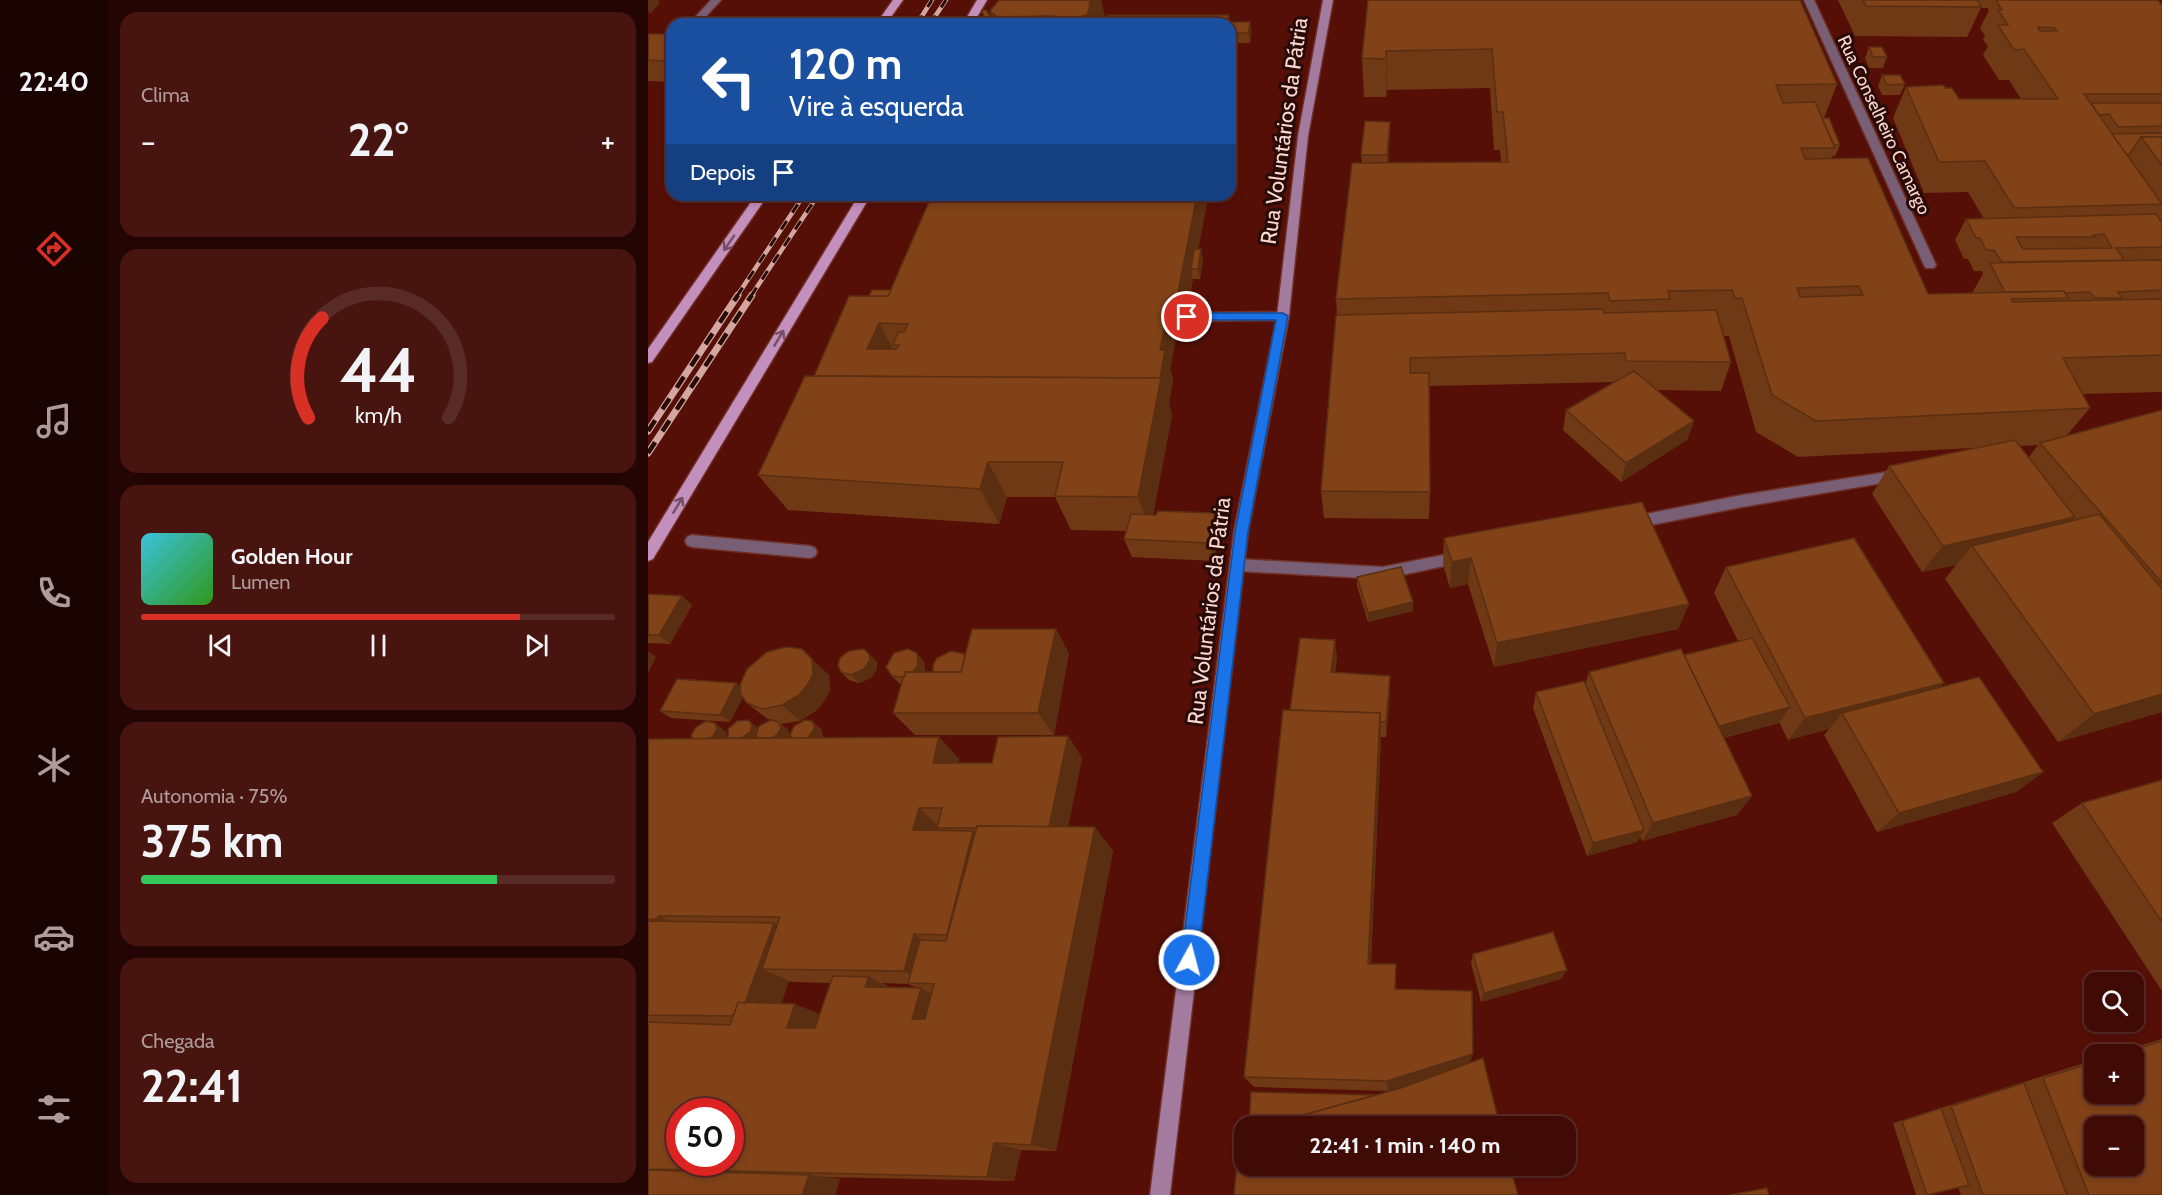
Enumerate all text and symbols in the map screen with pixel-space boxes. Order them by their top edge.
street label: Rua Voluntários da Pátria [1255,15,1313,246]
street label: Rua Conselheiro Camargo [1833,32,1935,218]
text: 120 m [789,38,902,90]
icon: left [690,42,768,120]
text: 22:40 [19,65,89,98]
text: Clima [141,83,189,107]
text: Vire à esquerda [789,90,964,123]
text: 22° [348,113,408,167]
text: − [141,121,156,161]
text: + [600,121,615,161]
icon: arrive [767,156,800,189]
text: Depois [690,159,755,186]
icon: directions [33,228,75,270]
one-way arrow [723,234,735,251]
pin [1161,291,1212,342]
icon: arrive [1170,300,1203,333]
one-way arrow [773,330,785,347]
text: 44 [339,332,417,408]
icon: music [33,400,75,442]
text: km/h [355,402,401,428]
street label: Rua Voluntários da Pátria [1182,495,1236,726]
one-way arrow [673,497,685,514]
text: Golden Hour [231,543,352,570]
text: Lumen [231,570,290,594]
icon: phone [33,572,75,614]
icon: previous [204,629,237,662]
icon: pause [362,629,395,662]
icon: next [520,629,553,662]
icon: climate [33,744,75,786]
text: Autonomia · 75% [141,784,287,808]
text: 375 km [141,814,283,868]
icon: car [33,916,75,958]
position arrow [1157,928,1221,992]
map controls [2084,972,2144,1176]
button: search [2084,972,2144,1032]
text: Chegada [141,1029,215,1053]
button: + [2084,1044,2144,1104]
text: 22:41 [141,1059,243,1113]
icon: filters [33,1088,75,1130]
speed limit sign: 50 [666,1098,744,1176]
button: − [2084,1116,2144,1176]
text: 22:41 · 1 min · 140 m [1310,1132,1500,1159]

